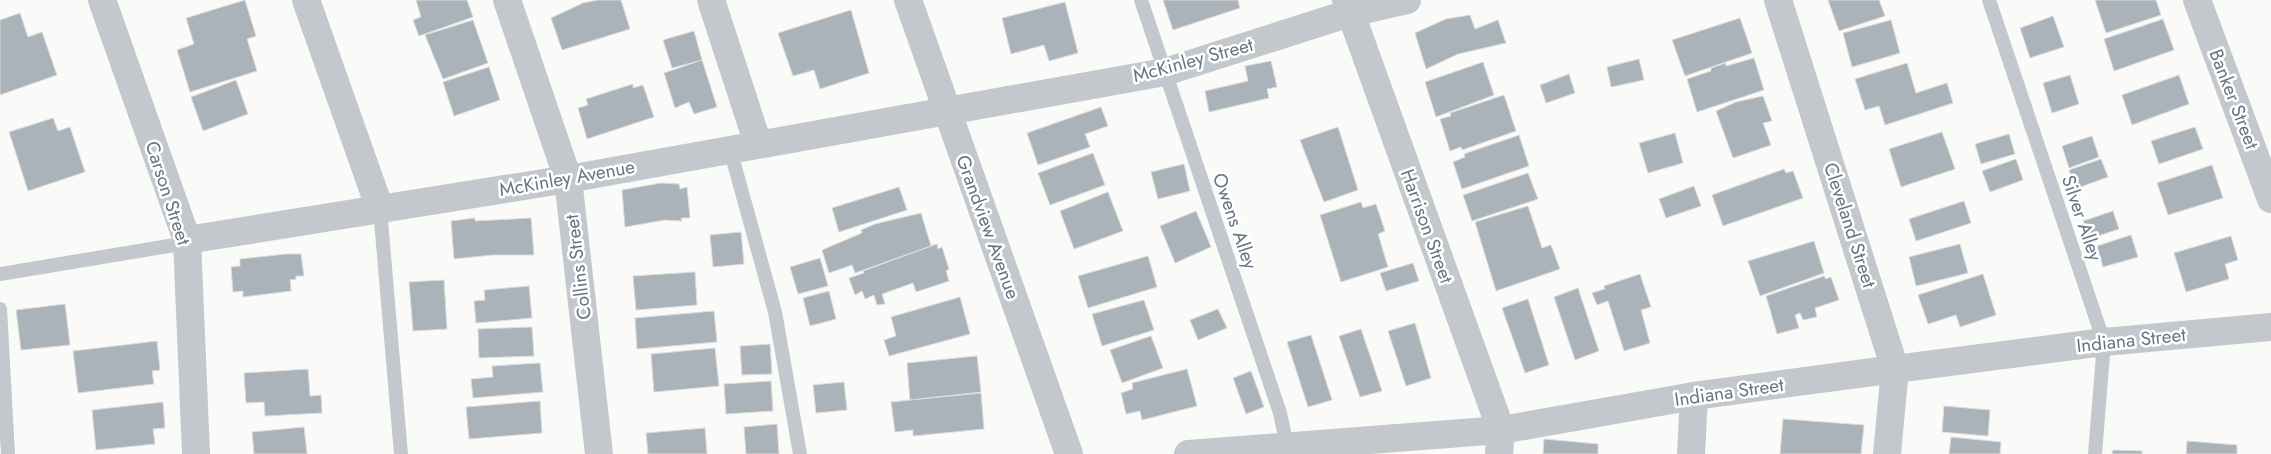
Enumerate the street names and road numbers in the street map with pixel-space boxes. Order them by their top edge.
street label: McKinley Street [1130,31,1257,89]
street label: Banker Street [2203,45,2266,153]
street label: Carson Street [139,138,198,249]
street label: Grandview Avenue [949,151,1027,303]
street label: McKinley Avenue [497,153,637,203]
street label: Cleveland Street [1817,159,1883,291]
street label: Harrison Street [1394,165,1460,287]
street label: Owens Alley [1206,169,1264,273]
street label: Silver Alley [2055,172,2109,265]
street label: Collins Street [558,212,598,321]
street label: Indiana Street [2075,321,2187,359]
street label: Indiana Street [1673,371,1786,413]

